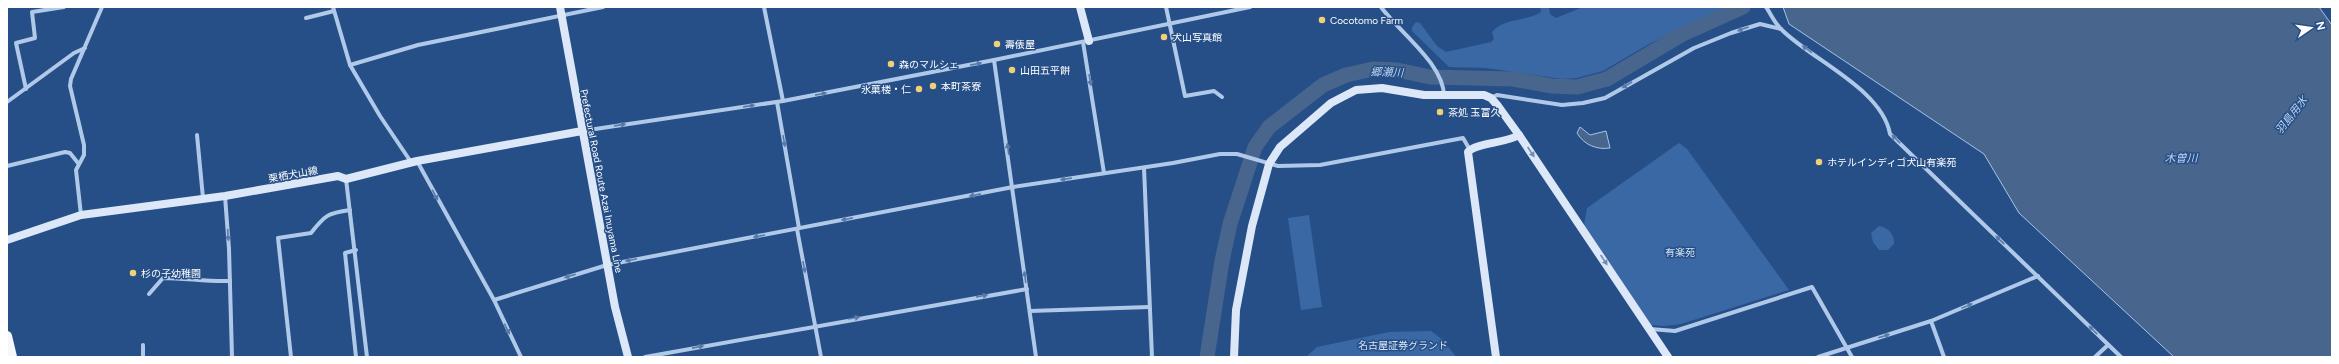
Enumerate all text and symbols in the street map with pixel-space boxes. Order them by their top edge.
north arrow [2291,8,2331,48]
place label: Cocotomo Farm [1330,14,1403,27]
marker: Cocotomo Farm [1317,15,1327,25]
text: N [2313,20,2328,31]
one-way arrow [1737,26,1749,32]
place label: 犬山写真館 [1172,31,1222,44]
marker: 犬山写真館 [1159,32,1169,42]
place label: 壽俵屋 [1005,38,1035,51]
marker: 壽俵屋 [992,39,1002,49]
one-way arrow [1802,45,1813,53]
place label: 森のマルシェ [899,58,959,71]
marker: 森のマルシェ [886,59,896,69]
one-way arrow [970,60,982,66]
place label: 山田五平餅 [1020,64,1070,77]
marker: 山田五平餅 [1007,65,1017,75]
water label: 郷瀬川 [1370,65,1405,80]
one-way arrow [1087,74,1093,87]
place label: 本町茶寮 [941,80,981,93]
marker: 本町茶寮 [928,81,938,91]
one-way arrow [1621,82,1633,89]
place label: 氷菓楼・仁 [861,83,911,96]
marker: 氷菓楼・仁 [914,84,924,94]
street label: Prefectural Road Route Azai Inuyama Line [577,88,626,275]
one-way arrow [815,91,827,97]
water label: 羽島用水 [2273,93,2311,137]
one-way arrow [743,103,755,109]
place label: 茶処 玉富久 [1448,106,1500,119]
marker: 茶処 玉富久 [1435,107,1445,117]
one-way arrow [614,122,626,128]
one-way arrow [1891,134,1901,144]
one-way arrow [781,135,787,147]
one-way arrow [1004,143,1010,155]
one-way arrow [1527,147,1535,157]
water label: 木曽川 [2165,152,2198,165]
place label: ホテルインディゴ犬山有楽苑 [1827,156,1956,169]
marker: ホテルインディゴ犬山有楽苑 [1814,157,1824,167]
street label: 栗栖犬山線 [267,164,319,185]
one-way arrow [1059,176,1072,182]
one-way arrow [432,189,439,201]
one-way arrow [969,192,981,198]
one-way arrow [841,216,853,222]
one-way arrow [224,229,231,241]
one-way arrow [753,233,765,239]
one-way arrow [1995,235,2005,244]
park label: 有楽苑 [1665,246,1695,259]
one-way arrow [1600,255,1608,265]
one-way arrow [625,258,637,264]
one-way arrow [802,261,808,273]
place label: 杉の子幼稚園 [141,267,201,280]
marker: 杉の子幼稚園 [128,268,138,278]
one-way arrow [1022,271,1028,283]
one-way arrow [564,273,576,279]
one-way arrow [976,293,988,299]
one-way arrow [1962,303,1973,309]
one-way arrow [848,315,860,321]
one-way arrow [504,323,510,334]
one-way arrow [2088,325,2098,335]
one-way arrow [1878,333,1890,339]
park label: 名古屋証券グランド [1358,339,1448,352]
one-way arrow [691,344,704,350]

